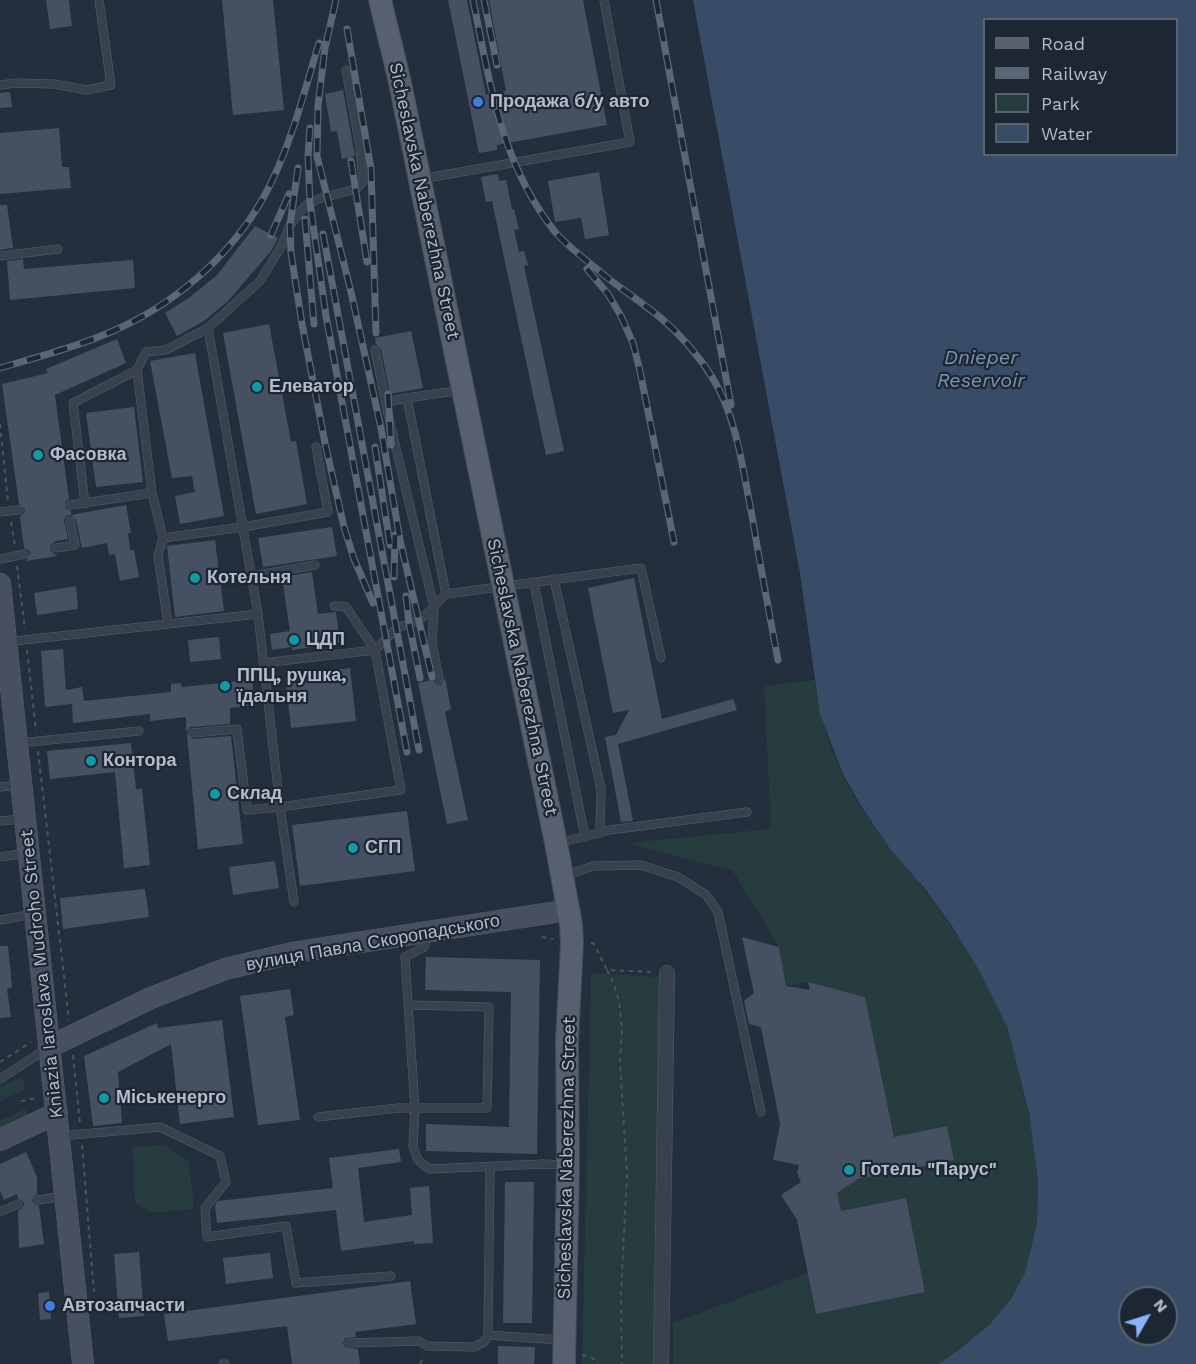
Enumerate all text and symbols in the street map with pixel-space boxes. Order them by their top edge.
legend [983,18,1178,156]
text: Road [1041,33,1085,54]
street label: Sicheslavska Naberezhna Street [384,61,464,341]
text: Railway [1041,63,1107,84]
place label: Продажа б/у авто [490,91,649,113]
text: Park [1041,93,1080,114]
marker: Продажа б/у авто [471,95,485,109]
text: Water [1041,123,1093,144]
water label: Dnieper Reservoir [937,346,1025,393]
place label: Елеватор [269,376,354,398]
marker: Елеватор [250,380,264,394]
place label: Фасовка [50,444,126,466]
marker: Фасовка [31,448,45,462]
street label: Sicheslavska Naberezhna Street [482,537,562,817]
place label: Котельня [207,567,291,589]
marker: Котельня [188,571,202,585]
place label: ЦДП [306,629,345,651]
marker: ЦДП [287,633,301,647]
place label: ППЦ, рушка, їдальня [237,665,346,708]
marker: ППЦ, рушка, їдальня [218,679,232,693]
place label: Контора [103,750,176,772]
marker: Контора [84,754,98,768]
place label: Склад [227,783,282,805]
marker: Склад [208,787,222,801]
street label: Kniazia Iaroslava Mudroho Street [16,829,68,1119]
place label: СГП [365,837,401,859]
marker: СГП [346,841,360,855]
street label: вулиця Павла Скоропадського [244,910,502,976]
street label: Sicheslavska Naberezhna Street [554,1017,580,1299]
place label: Міськенерго [116,1087,226,1109]
marker: Міськенерго [97,1091,111,1105]
place label: Готель "Парус" [861,1159,997,1181]
marker: Готель "Парус" [842,1163,856,1177]
north arrow [1118,1286,1178,1346]
place label: Автозапчасти [62,1295,185,1317]
text: N [1150,1295,1172,1316]
marker: Автозапчасти [43,1299,57,1313]

